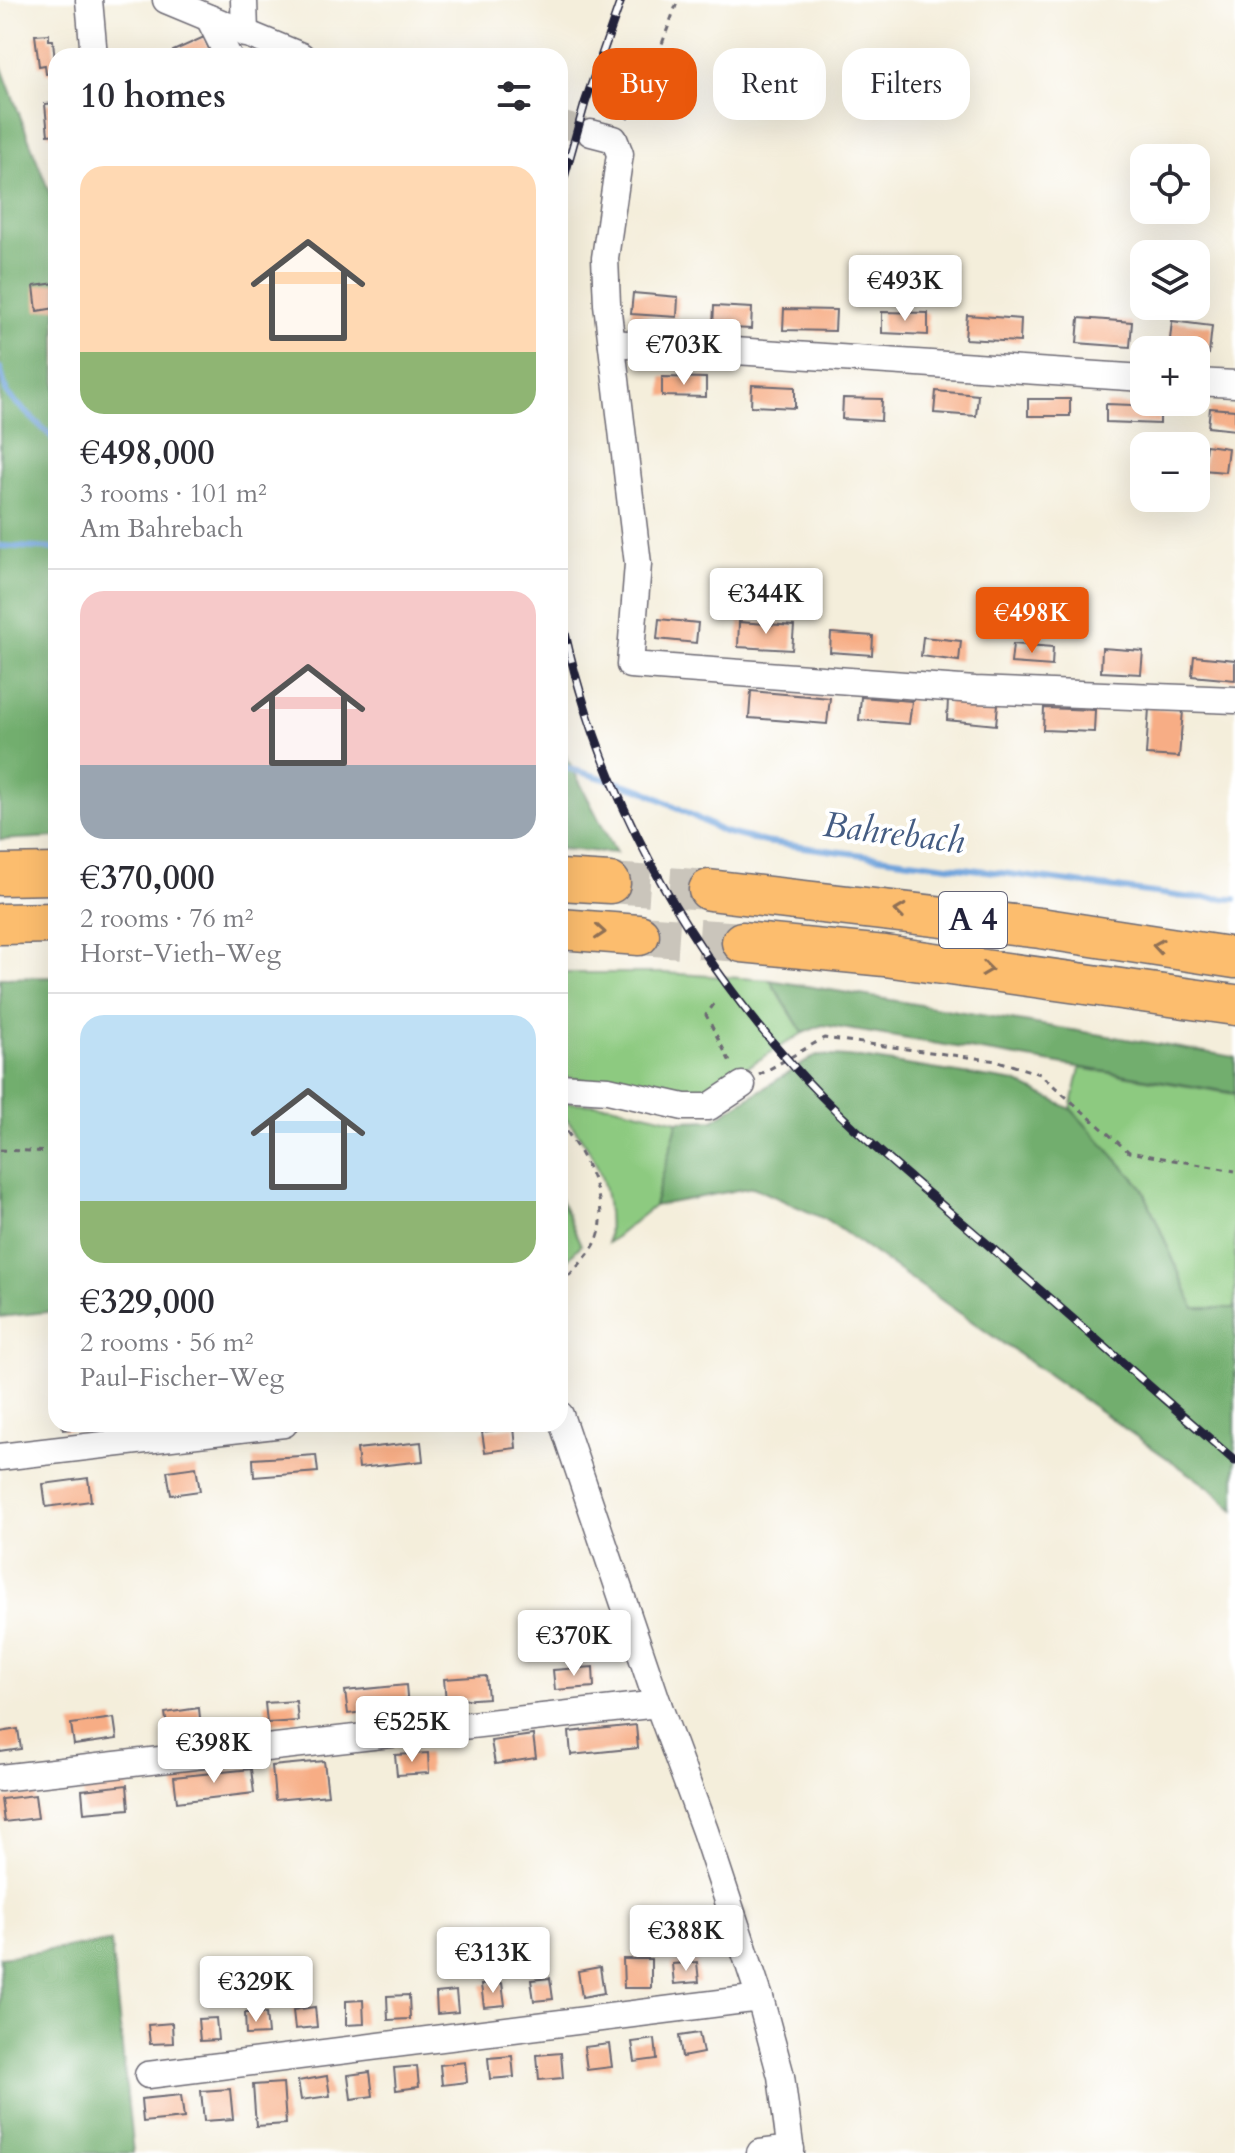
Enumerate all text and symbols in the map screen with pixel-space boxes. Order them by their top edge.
chip: Buy [592,48,697,120]
chip: Rent [713,48,826,120]
chip: Filters [842,48,970,120]
text: 10 homes [80,73,226,119]
icon: filters [492,74,536,118]
map controls [1130,144,1210,512]
button: locate [1130,144,1210,224]
icon: home [236,218,380,362]
button: layers [1130,240,1210,320]
pin: €493K [849,255,961,323]
text: €493K [867,263,943,298]
pin: €703K [628,319,740,387]
text: €703K [646,327,722,362]
button: + [1130,336,1210,416]
text: €498,000 [80,430,215,476]
button: − [1130,432,1210,512]
text: 3 rooms · 101 m² [80,476,267,511]
text: Am Bahrebach [80,511,243,546]
pin: €344K [710,568,822,636]
text: €344K [728,576,804,611]
pin: €498K [976,587,1088,655]
text: €498K [994,595,1070,630]
icon: home [236,643,380,787]
water label: Bahrebach [820,800,968,866]
text: €370,000 [80,855,215,901]
road number: A 4 [939,892,1007,948]
text: 2 rooms · 76 m² [80,901,253,936]
one-way arrow [893,902,906,919]
one-way arrow [594,923,607,940]
text: Horst-Vieth-Weg [80,936,281,971]
one-way arrow [1151,938,1165,955]
one-way arrow [980,960,994,977]
icon: home [236,1067,380,1211]
text: €329,000 [80,1279,215,1325]
text: 2 rooms · 56 m² [80,1325,253,1360]
text: Paul-Fischer-Weg [80,1360,284,1395]
pin: €370K [518,1610,630,1678]
text: €370K [536,1618,612,1653]
pin: €525K [356,1696,468,1764]
text: €525K [374,1704,450,1739]
pin: €398K [158,1717,270,1785]
text: €398K [176,1725,252,1760]
pin: €388K [630,1905,742,1973]
text: €388K [648,1913,724,1948]
pin: €313K [437,1927,549,1995]
text: €313K [455,1935,531,1970]
pin: €329K [200,1956,312,2024]
text: €329K [218,1964,294,1999]

